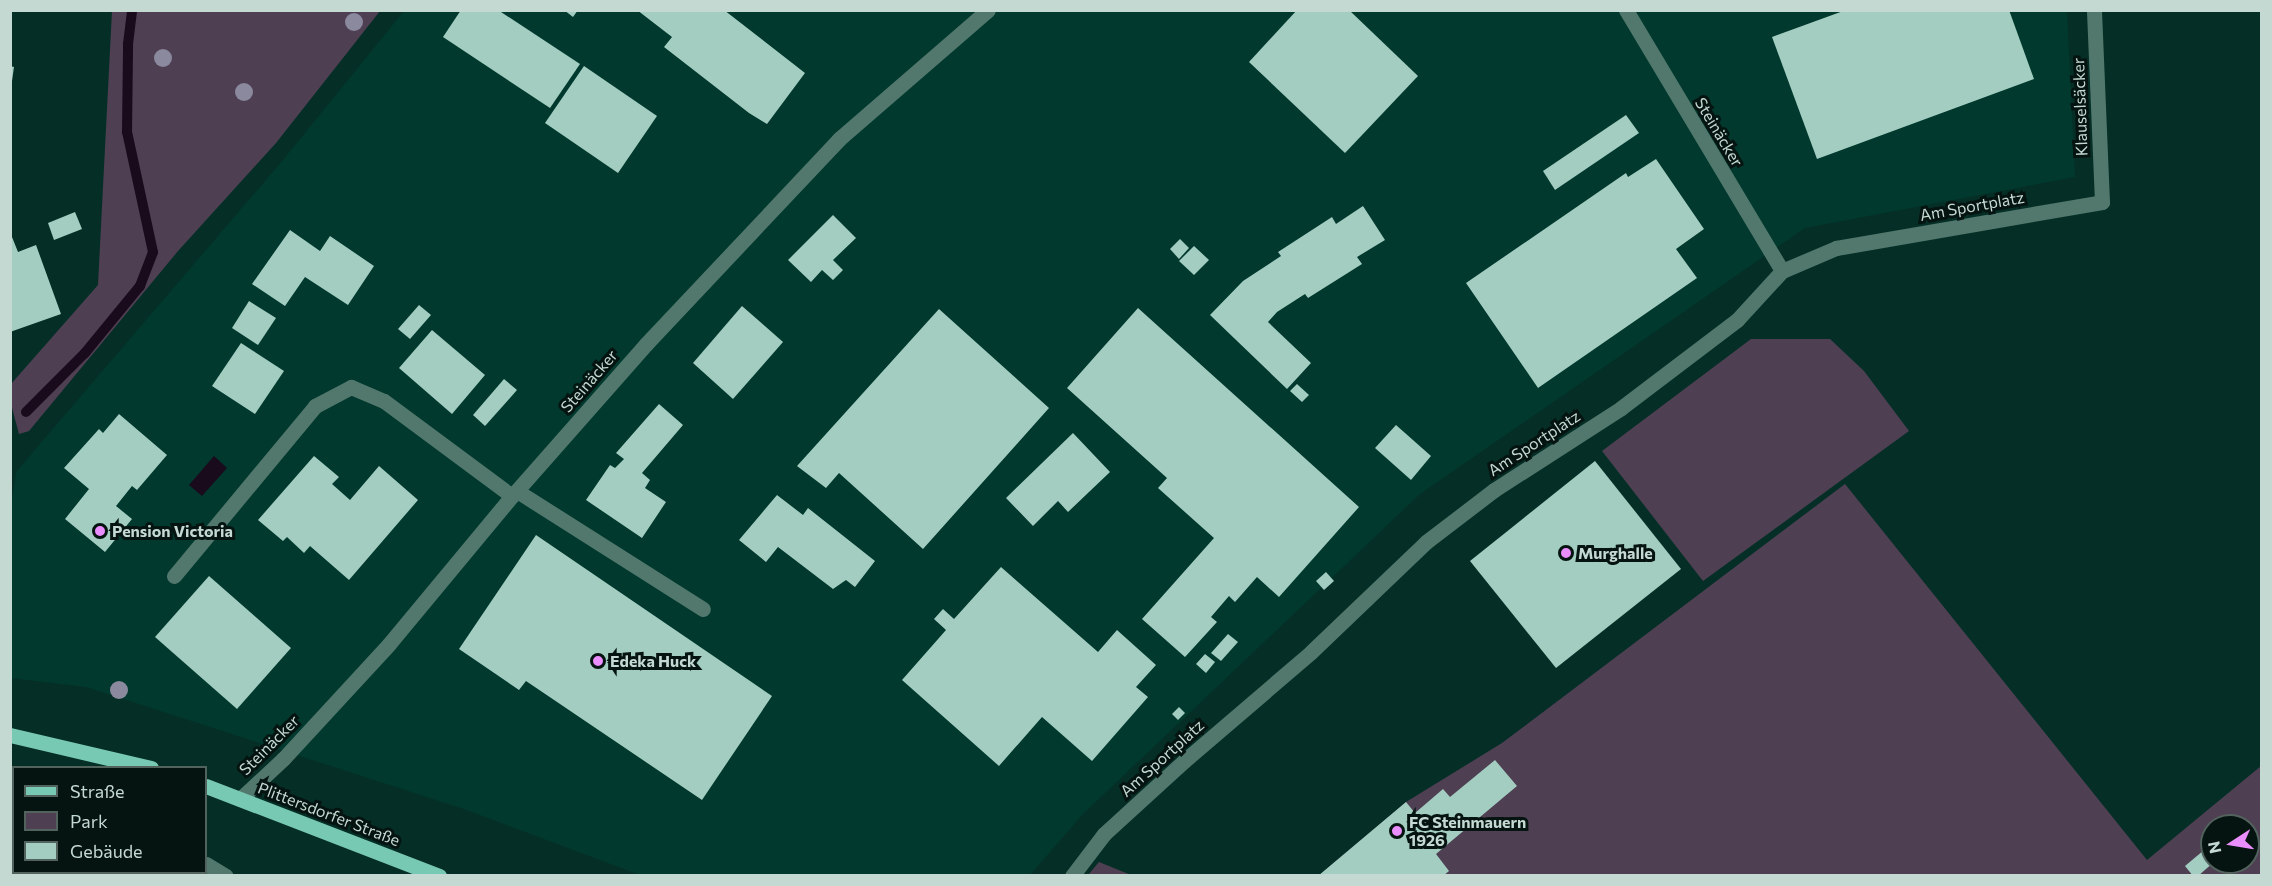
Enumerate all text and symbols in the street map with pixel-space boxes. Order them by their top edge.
street label: Klauselsäcker [2069,57,2091,157]
street label: Steinäcker [1691,94,1747,170]
street label: Am Sportplatz [1918,187,2026,225]
street label: Steinäcker [557,346,621,416]
street label: Am Sportplatz [1484,406,1584,480]
place label: Pension Victoria [112,521,233,541]
marker: Pension Victoria [93,524,107,538]
place label: Murghalle [1578,543,1653,563]
marker: Murghalle [1559,546,1573,560]
place label: Edeka Huck [610,651,696,671]
marker: Edeka Huck [591,654,605,668]
street label: Steinäcker [235,711,303,779]
street label: Am Sportplatz [1116,715,1208,801]
legend [12,766,207,874]
street label: Plittersdorfer Straße [255,778,403,850]
text: Straße [70,780,125,802]
text: Park [70,810,108,832]
place label: FC Steinmauern 1926 [1409,812,1526,850]
north arrow [2200,814,2260,874]
marker: FC Steinmauern 1926 [1390,824,1404,838]
text: Gebäude [70,840,143,862]
text: N [2203,840,2224,855]

